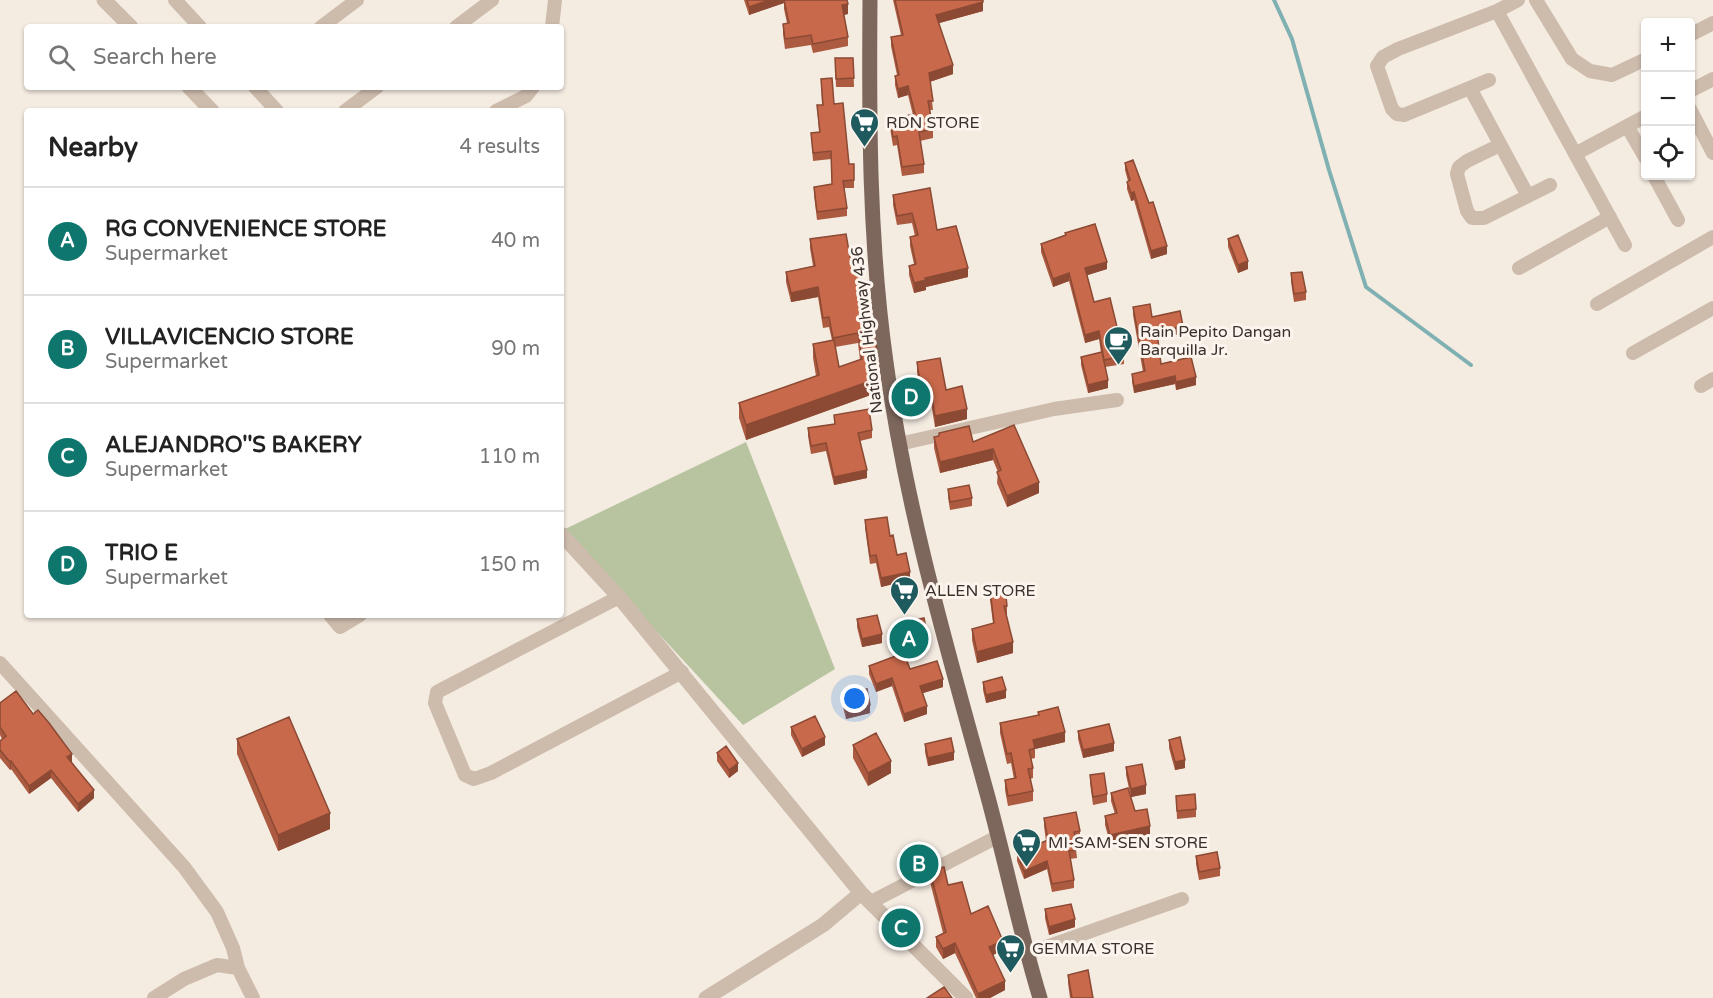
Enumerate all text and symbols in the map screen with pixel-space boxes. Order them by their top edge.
map controls [1641,18,1695,180]
button: + [1641,18,1695,72]
search box [24,24,564,90]
icon: search [45,41,78,74]
text: Search here [93,44,217,70]
button: − [1641,72,1695,126]
supermarket icon: RDN STORE [849,106,881,148]
place label: RDN STORE [886,113,980,133]
button: locate [1641,126,1695,180]
text: Nearby [48,132,138,163]
text: 4 results [460,135,540,159]
text: RG CONVENIENCE STORE [105,216,387,242]
text: A [60,229,75,253]
text: 40 m [491,229,540,253]
text: Supermarket [105,242,228,266]
street label: National Highway 436 [847,245,887,415]
place label: Rain Pepito Dangan Barquilla Jr. [1140,322,1291,360]
text: VILLAVICENCIO STORE [105,324,354,350]
cafe icon: Rain Pepito Dangan Barquilla Jr. [1103,324,1135,366]
text: B [61,337,74,361]
text: 90 m [491,337,540,361]
text: Supermarket [105,350,228,374]
pin: D [892,374,930,420]
text: ALEJANDRO''S BAKERY [105,432,362,458]
text: C [61,445,74,469]
text: 110 m [479,445,540,469]
text: Supermarket [105,458,228,482]
text: TRIO E [105,540,178,566]
text: D [60,553,75,577]
text: 150 m [479,553,540,577]
text: Supermarket [105,566,228,590]
supermarket icon: ALLEN STORE [888,574,920,616]
place label: ALLEN STORE [925,581,1036,601]
pin: A [890,616,928,662]
your location [840,684,869,713]
supermarket icon: MI-SAM-SEN STORE [1011,826,1043,868]
place label: MI-SAM-SEN STORE [1048,833,1208,853]
pin: B [900,842,938,886]
pin: C [882,906,920,950]
supermarket icon: GEMMA STORE [995,932,1027,974]
place label: GEMMA STORE [1032,939,1155,959]

